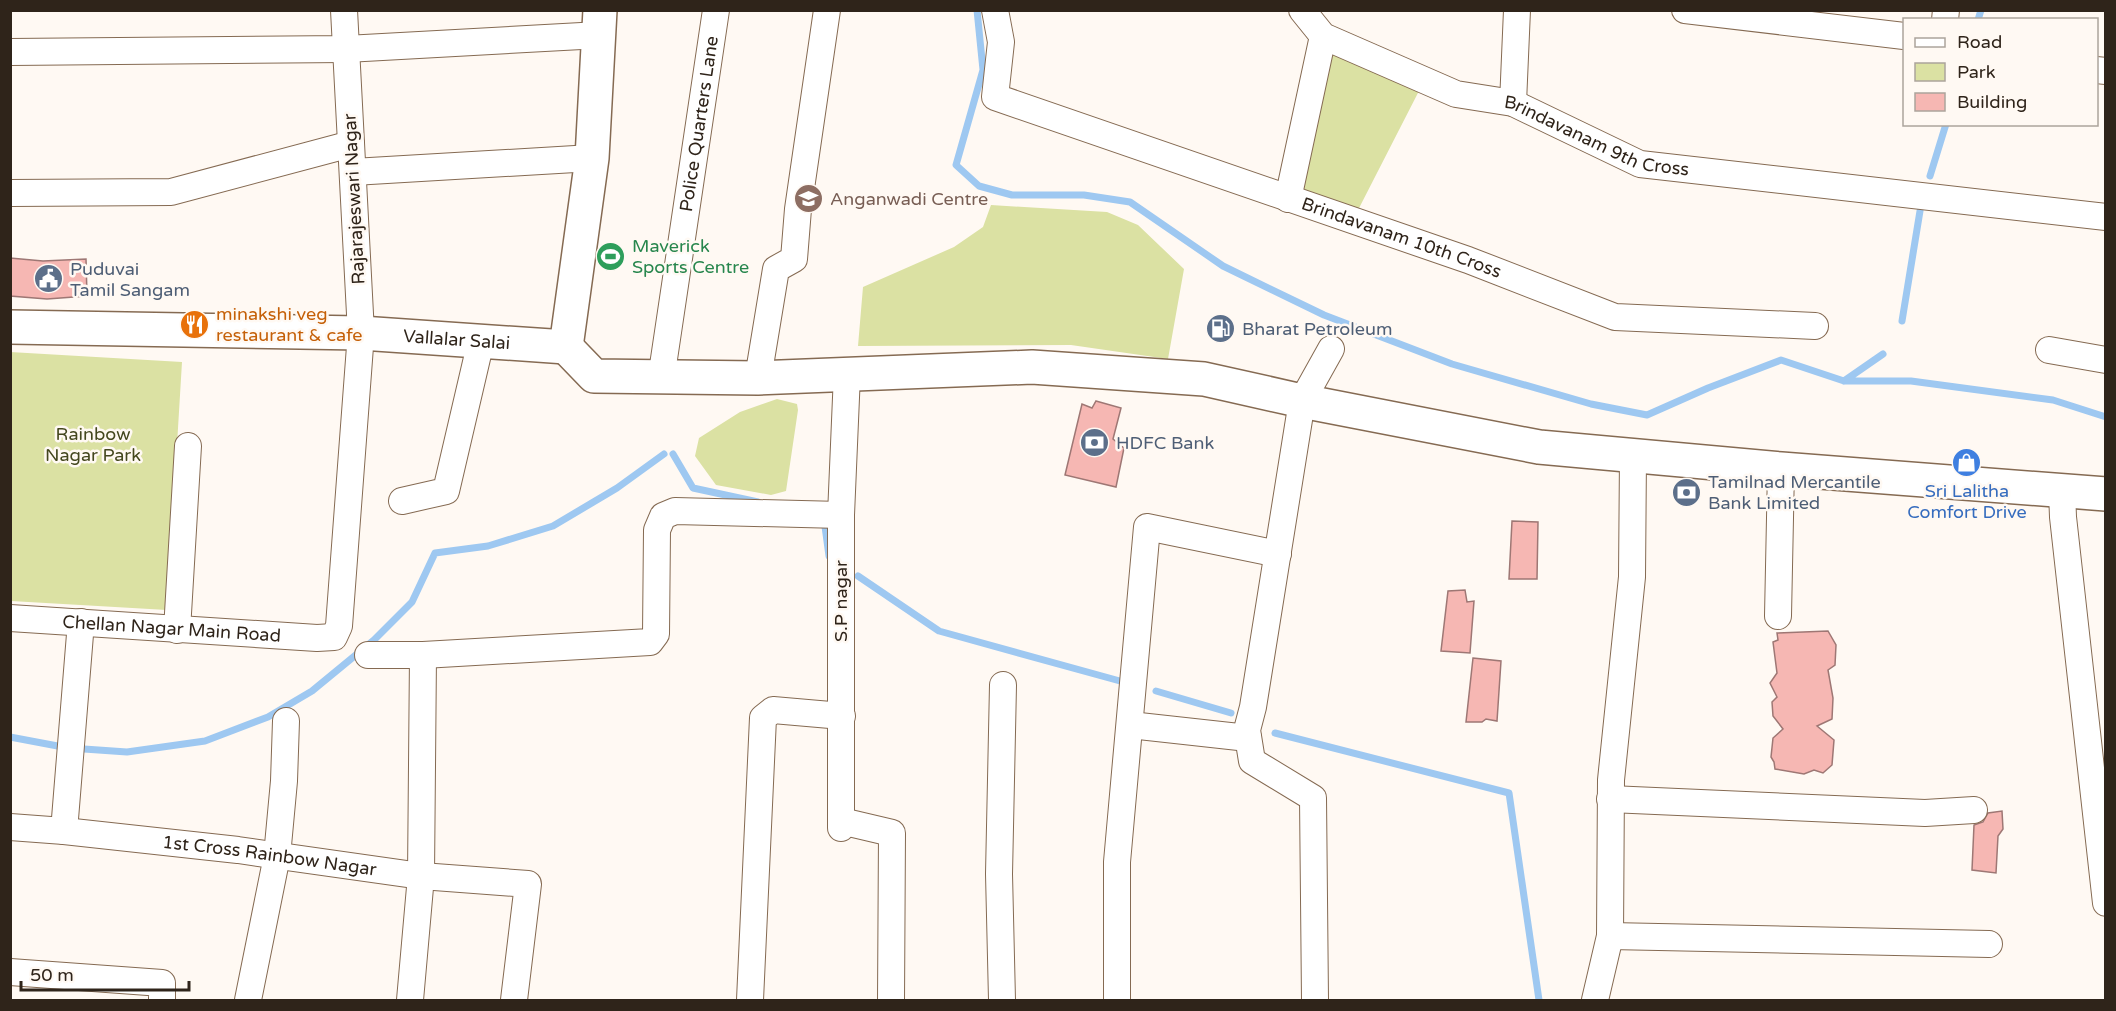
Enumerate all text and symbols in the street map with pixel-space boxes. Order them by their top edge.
legend [1903,18,2098,126]
text: Road [1957,31,2002,53]
street label: Police Quarters Lane [675,34,723,213]
text: Park [1957,61,1996,83]
street label: Brindavanam 9th Cross [1503,91,1690,181]
text: Building [1957,91,2027,113]
street label: Rajarajeswari Nagar [339,113,369,285]
school or university icon: Anganwadi Centre [793,183,825,215]
place label: Anganwadi Centre [830,188,988,210]
street label: Brindavanam 10th Cross [1299,192,1505,283]
place label: Maverick Sports Centre [632,235,749,278]
sports icon: Maverick Sports Centre [595,240,627,272]
place label: Puduvai Tamil Sangam [70,258,190,301]
public building icon: Puduvai Tamil Sangam [33,263,65,295]
place label: minakshi veg restaurant & cafe [216,303,362,346]
restaurant icon: minakshi veg restaurant & cafe [179,308,211,340]
fuel station icon: Bharat Petroleum [1205,313,1237,345]
place label: Bharat Petroleum [1242,318,1392,340]
street label: Vallalar Salai [402,325,511,354]
park label: Rainbow Nagar Park [45,423,141,466]
bank icon: HDFC Bank [1079,427,1111,459]
place label: HDFC Bank [1116,432,1214,454]
shop icon: Sri Lalitha Comfort Drive [1951,446,1983,478]
place label: Tamilnad Mercantile Bank Limited [1708,471,1881,514]
bank icon: Tamilnad Mercantile Bank Limited [1671,476,1703,508]
place label: Sri Lalitha Comfort Drive [1907,480,2027,523]
street label: S.P nagar [830,560,852,642]
street label: Chellan Nagar Main Road [62,610,282,647]
street label: 1st Cross Rainbow Nagar [161,831,378,881]
scale bar [21,954,189,992]
text: 50 m [30,964,74,986]

